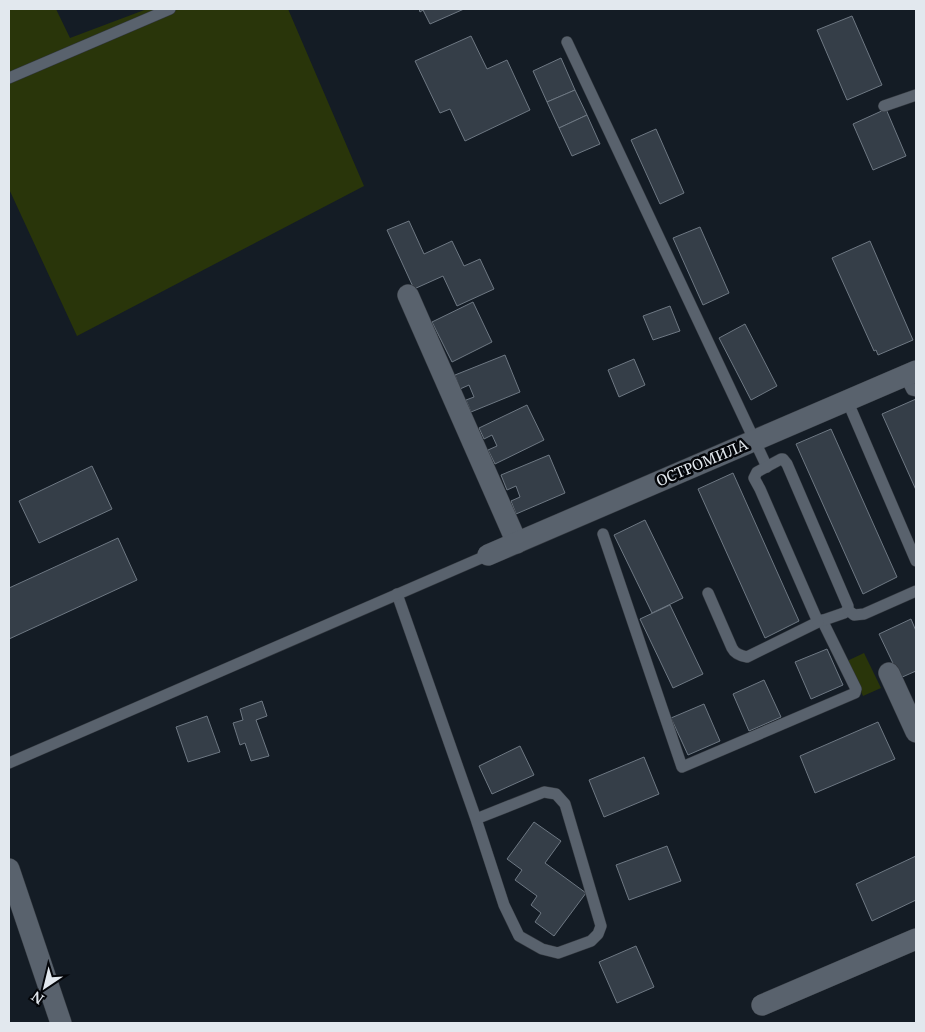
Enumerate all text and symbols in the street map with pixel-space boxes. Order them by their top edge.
street label: ОСТРОМИЛА [653,434,751,490]
north arrow [20,962,70,1012]
text: N [27,987,47,1009]

